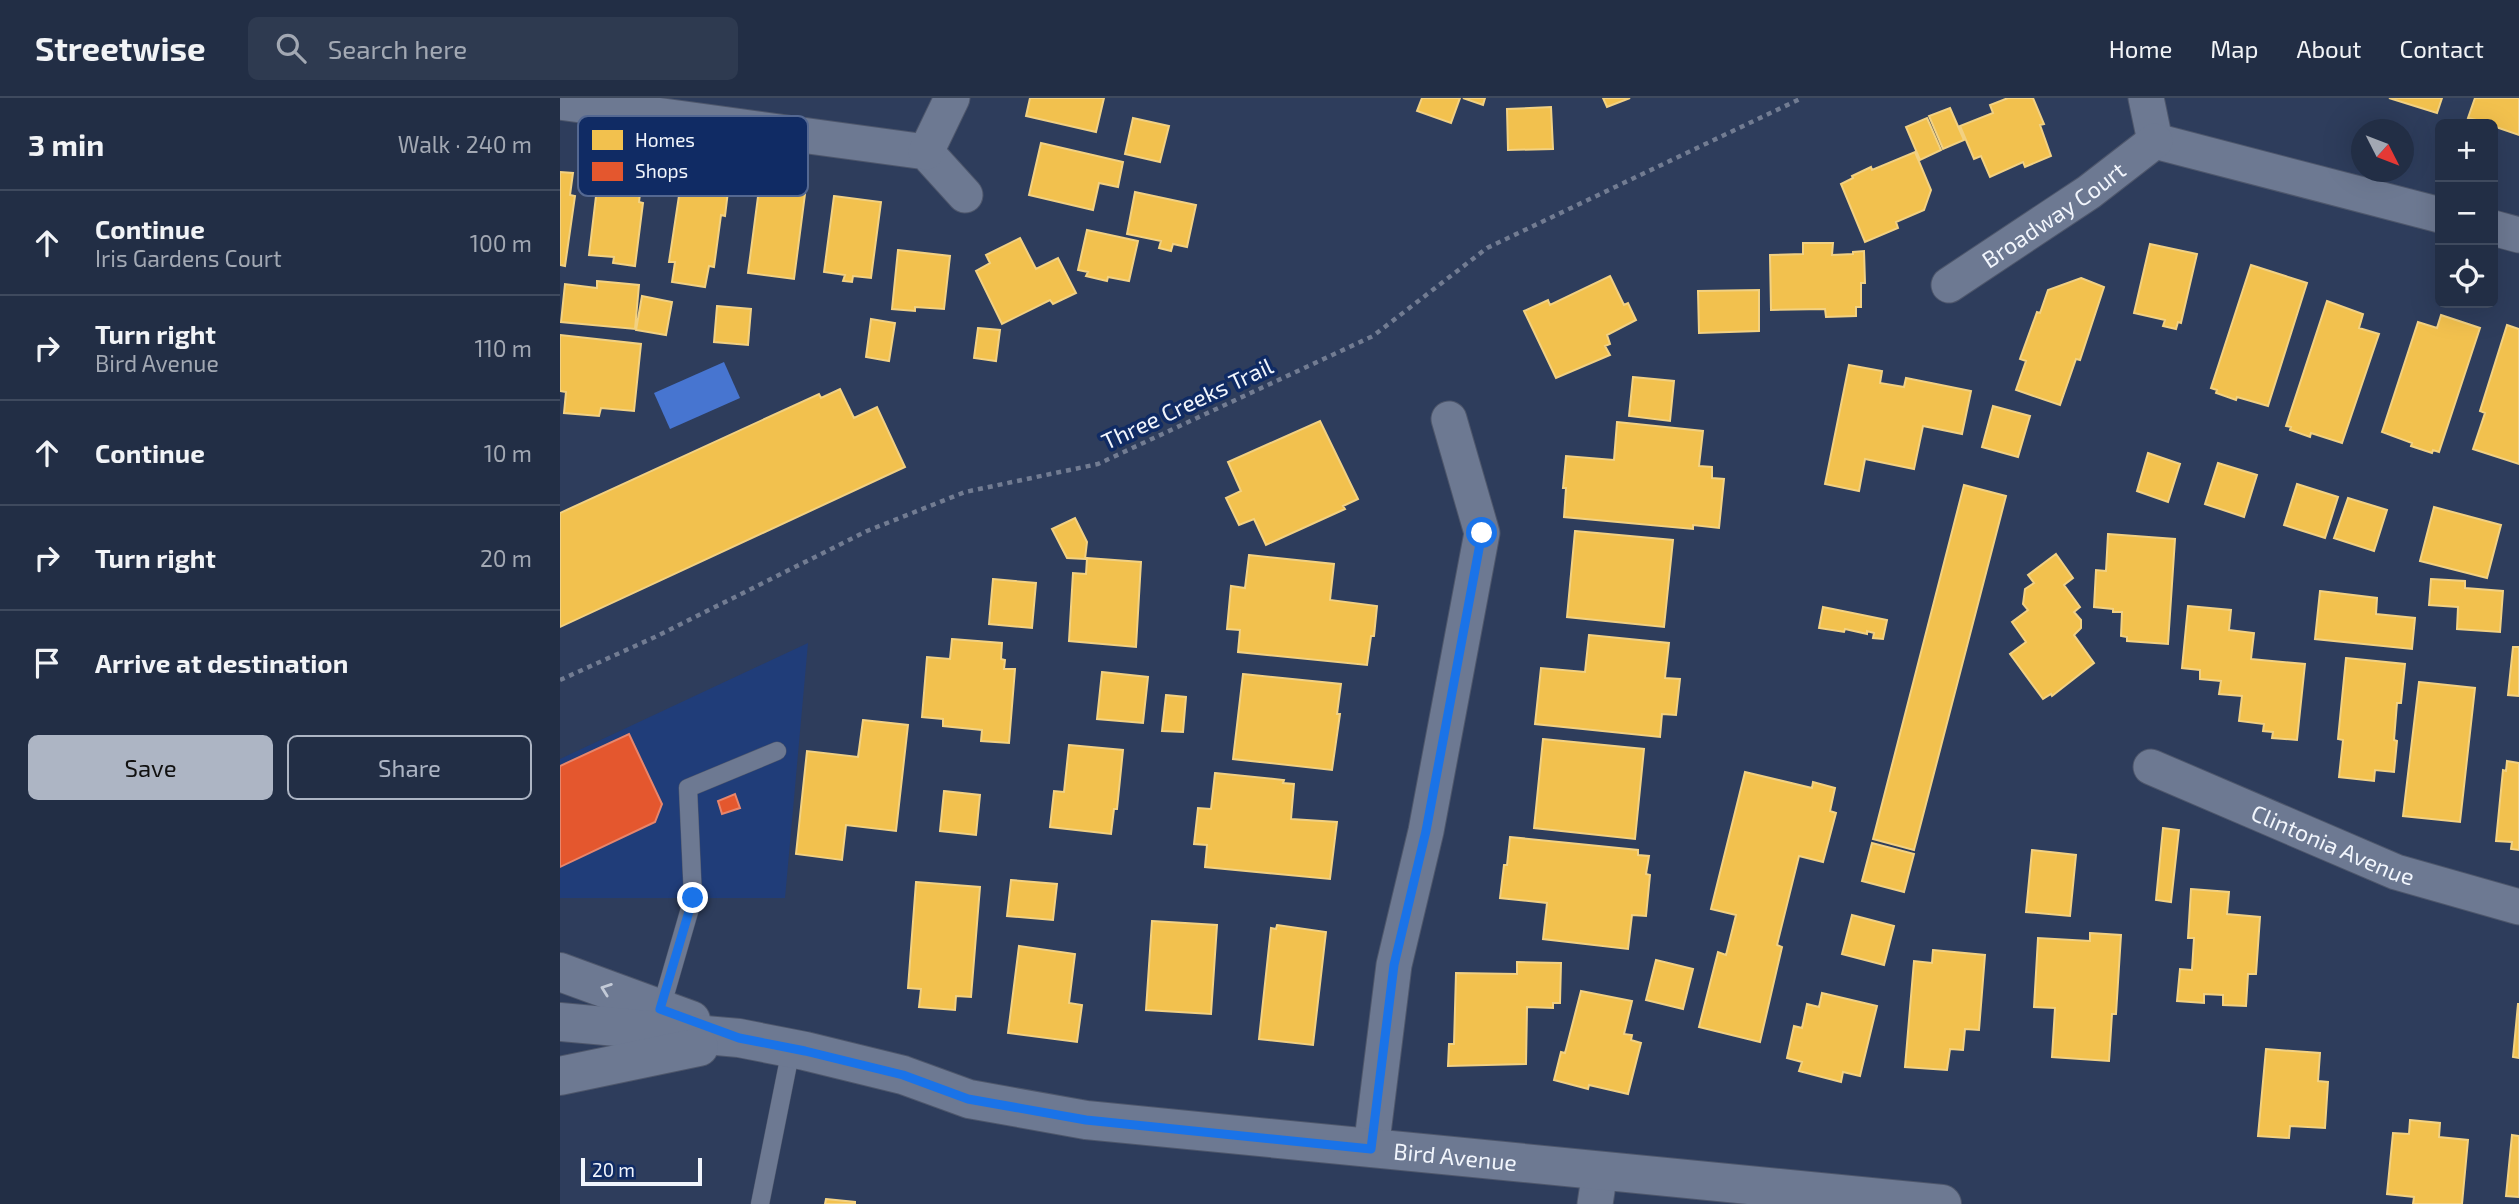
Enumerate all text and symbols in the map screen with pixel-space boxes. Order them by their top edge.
search box [248,17,738,80]
text: Streetwise [35,28,206,68]
icon: search [272,29,310,67]
text: Search here [328,33,467,64]
text: Home [2109,34,2172,63]
text: Map [2210,34,2258,63]
text: About [2296,34,2362,63]
text: Contact [2400,34,2484,63]
legend [578,116,808,196]
north arrow [2351,119,2414,182]
map controls [2435,119,2498,308]
button: + [2435,119,2498,182]
text: 3 min [28,126,104,162]
text: Homes [635,128,695,151]
text: Walk · 240 m [398,130,532,158]
street label: Broadway Court [1976,155,2131,273]
text: Shops [635,159,688,182]
button: − [2435,182,2498,245]
text: Continue [95,213,205,244]
icon: ahead [28,224,66,262]
text: 100 m [470,229,532,257]
text: Iris Gardens Court [95,244,282,272]
button: locate [2435,245,2498,308]
text: Turn right [95,318,216,349]
icon: right [28,329,66,367]
text: 110 m [475,334,532,362]
text: Bird Avenue [95,349,219,377]
street label: Three Creeks Trail [1097,351,1277,455]
icon: ahead [28,434,66,472]
text: Continue [95,437,205,468]
text: 10 m [484,439,532,467]
route start [1466,517,1497,548]
icon: right [28,539,66,577]
text: Turn right [95,542,216,573]
text: 20 m [480,544,532,572]
icon: arrive [28,644,66,682]
text: Arrive at destination [95,647,348,678]
button: Save [28,735,273,800]
button: Share [287,735,532,800]
street label: Clintonia Avenue [2247,798,2418,891]
route end [677,882,708,913]
one-way arrow [601,983,613,997]
street label: Bird Avenue [1392,1136,1518,1176]
scale bar [581,1155,702,1187]
text: 20 m [592,1158,635,1181]

